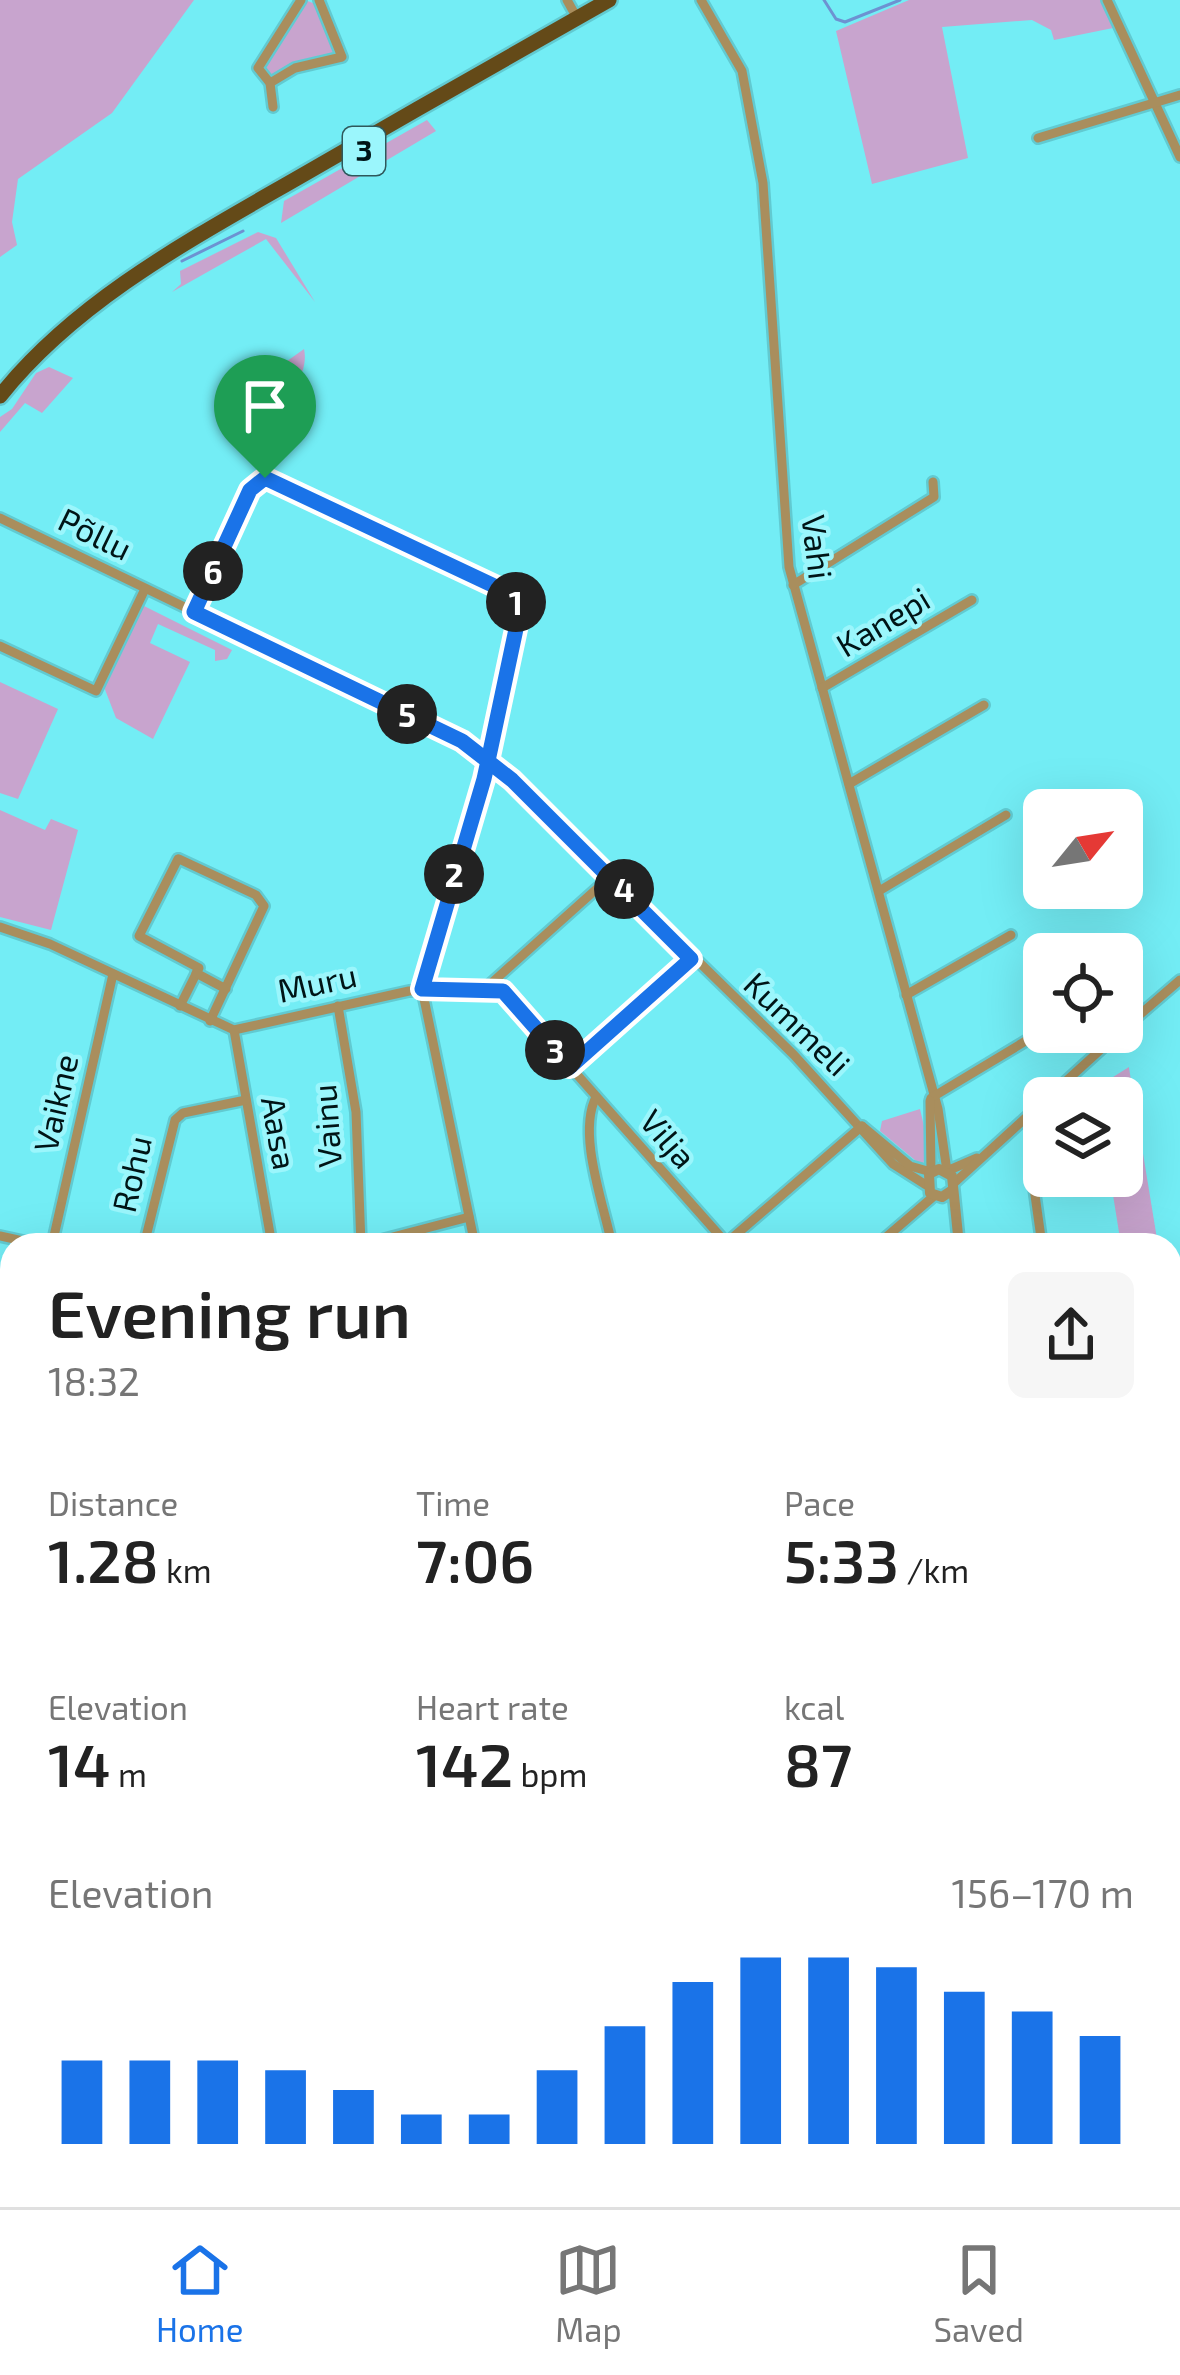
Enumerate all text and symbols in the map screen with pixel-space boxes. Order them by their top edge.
road number: 3 [343,127,385,175]
pin [214,355,316,478]
icon: arrive [232,373,298,439]
street label: Põllu [52,498,139,568]
street label: Vahi [794,512,842,581]
pin: 6 [183,541,243,601]
text: 6 [203,551,223,591]
pin: 1 [486,572,546,632]
street label: Kanepi [829,578,936,665]
text: 1 [509,582,523,622]
pin: 5 [377,684,437,744]
text: 5 [398,694,416,734]
north arrow [1023,789,1143,909]
map controls [1023,789,1143,1197]
pin: 2 [424,844,484,904]
text: 2 [444,854,464,894]
pin: 4 [594,859,654,919]
text: 4 [613,869,635,909]
button: locate [1023,933,1143,1053]
street label: Muru [274,954,360,1010]
street label: Kummeli [736,963,859,1083]
pin: 3 [525,1020,585,1080]
text: 3 [546,1030,564,1070]
street label: Vaikne [24,1050,86,1156]
button: layers [1023,1077,1143,1197]
street label: Vainu [303,1083,349,1169]
street label: Aasa [254,1093,306,1173]
street label: Vilja [633,1101,705,1176]
street label: Rohu [103,1132,159,1216]
text: Evening run [48,1272,411,1351]
button: share [1008,1272,1134,1398]
text: 18:32 [48,1357,140,1404]
text: Distance [48,1483,178,1523]
text: Time [416,1483,490,1523]
text: Pace [784,1483,855,1523]
text: 1.28 [48,1523,159,1595]
text: 7:06 [416,1523,534,1595]
text: 5:33 [784,1523,899,1595]
text: km [159,1550,212,1590]
text: /km [899,1550,969,1590]
text: Elevation [48,1687,188,1727]
text: Heart rate [416,1687,569,1727]
text: kcal [784,1687,844,1727]
text: 14 [48,1727,111,1799]
text: 142 [416,1727,513,1799]
text: 87 [784,1727,852,1799]
text: m [111,1754,147,1794]
text: bpm [513,1754,587,1794]
text: Elevation [48,1869,213,1916]
text: 156–170 m [952,1869,1134,1916]
tab: Home [156,2237,243,2349]
tab: Map [555,2237,622,2349]
tab: Saved [933,2237,1024,2349]

